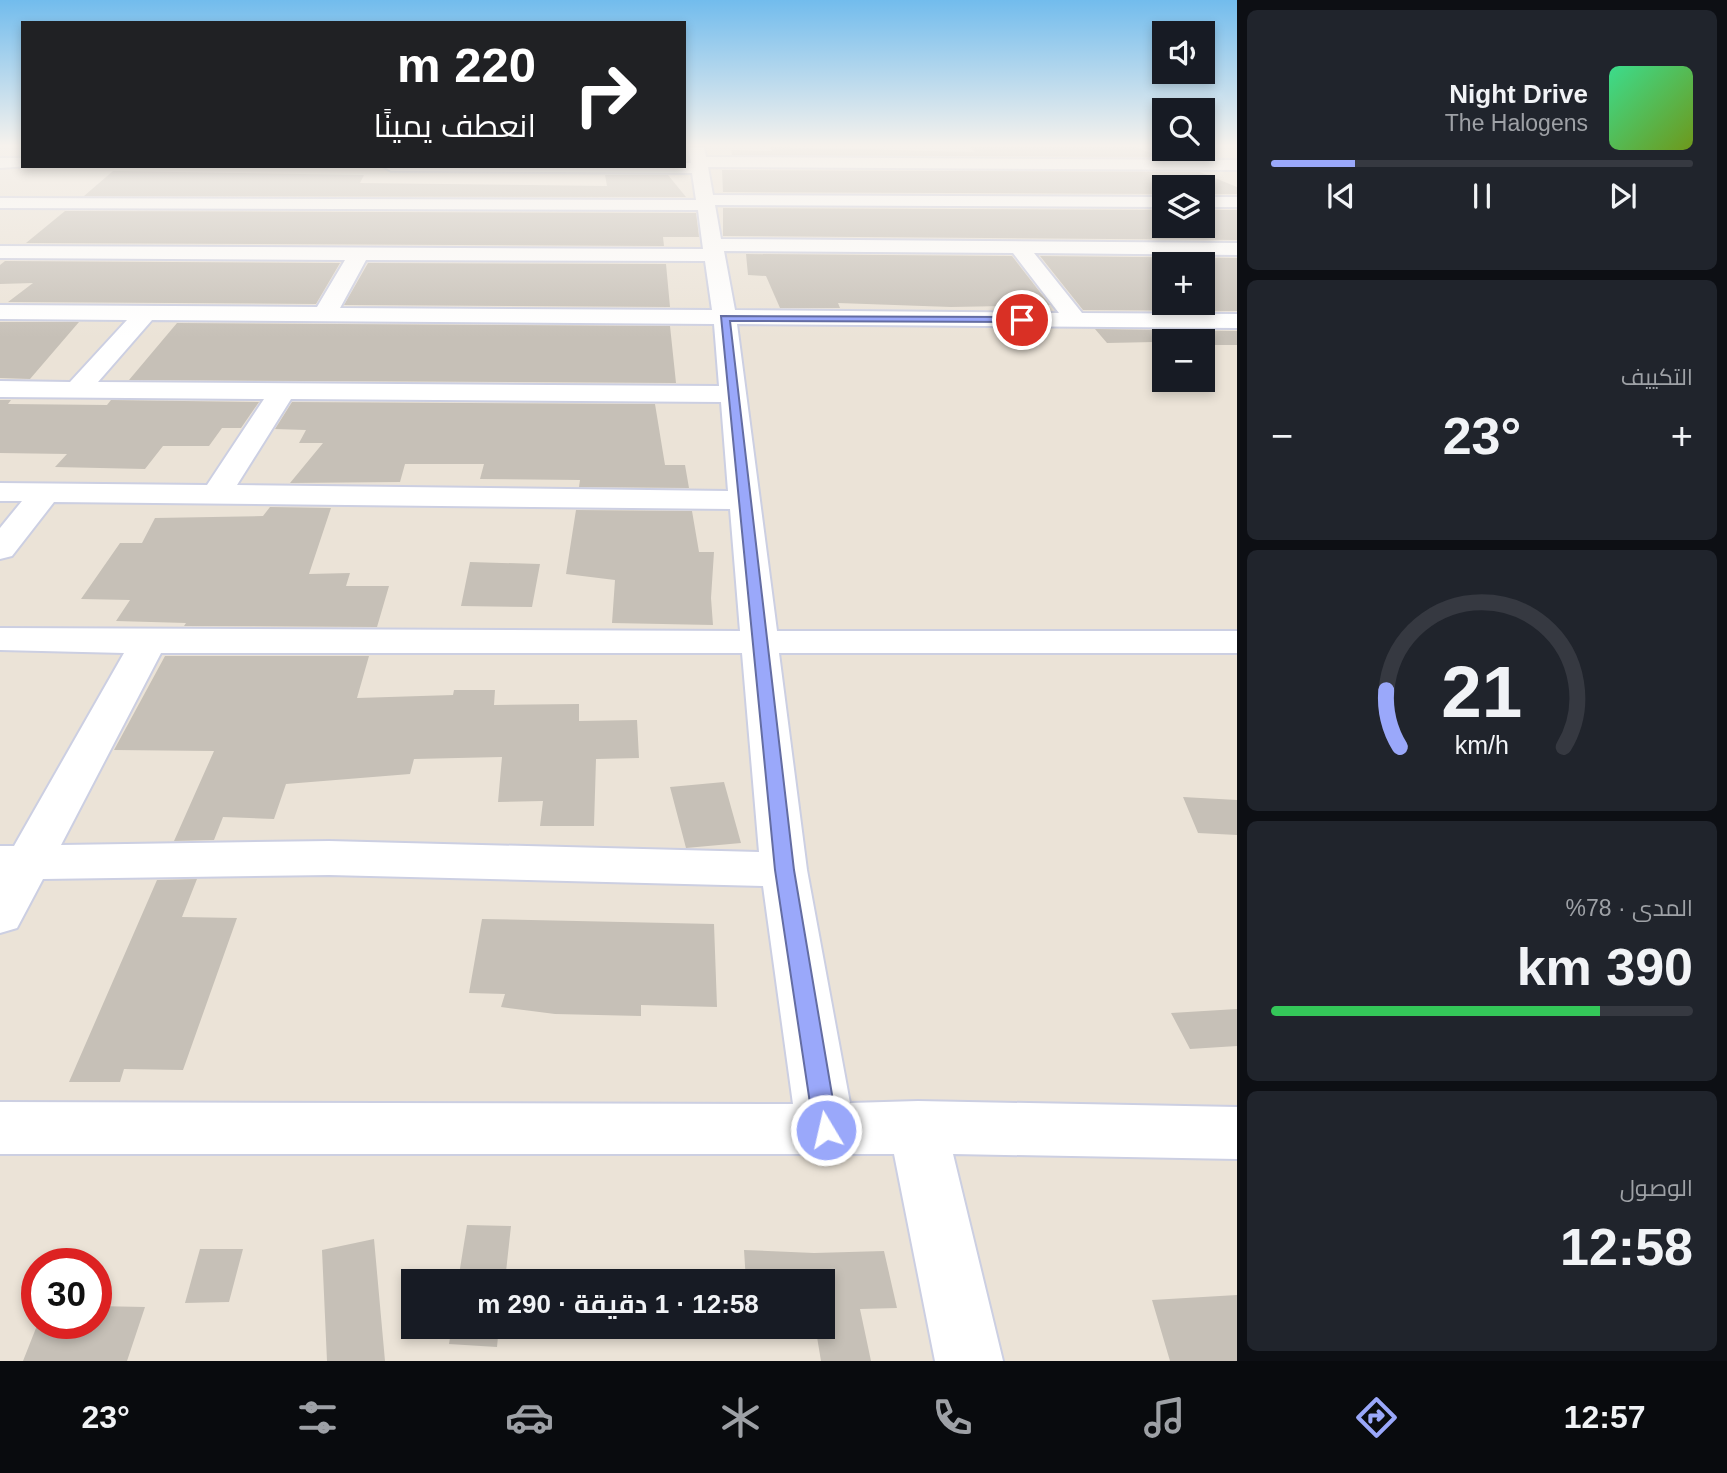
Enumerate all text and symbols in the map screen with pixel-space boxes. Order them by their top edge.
map controls [1152,21,1215,392]
button: sound [1152,21,1215,84]
text: 220 m [397,38,536,92]
icon: right [560,49,651,140]
text: Night Drive [1449,79,1588,109]
button: search [1152,98,1215,161]
text: انعطف يمينًا [373,108,536,144]
text: The Halogens [1445,110,1588,136]
button: layers [1152,175,1215,238]
icon: previous [1322,177,1360,215]
icon: pause [1463,177,1501,215]
icon: next [1604,177,1642,215]
button: + [1152,252,1215,315]
pin [992,290,1052,350]
icon: arrive [1003,301,1041,339]
button: − [1152,329,1215,392]
text: التكييف [1621,364,1693,390]
text: 23° [1443,407,1521,465]
text: − [1271,415,1293,457]
text: + [1671,415,1693,457]
text: 21 [1442,651,1522,732]
text: km/h [1455,730,1509,758]
text: المدى · 78% [1566,895,1693,921]
text: 390 km [1517,938,1693,996]
position arrow [789,1093,863,1167]
text: الوصول [1620,1175,1693,1201]
text: 12:58 [1560,1218,1693,1276]
speed limit sign: 30 [21,1248,112,1339]
text: 12:58 · 1 دقيقة · 290 m [477,1289,759,1319]
icon: filters [293,1393,342,1442]
icon: car [505,1393,554,1442]
icon: climate [716,1393,765,1442]
icon: phone [928,1393,977,1442]
icon: music [1140,1393,1189,1442]
icon: directions [1352,1393,1401,1442]
text: 23° [81,1399,130,1435]
text: 12:57 [1564,1399,1646,1435]

